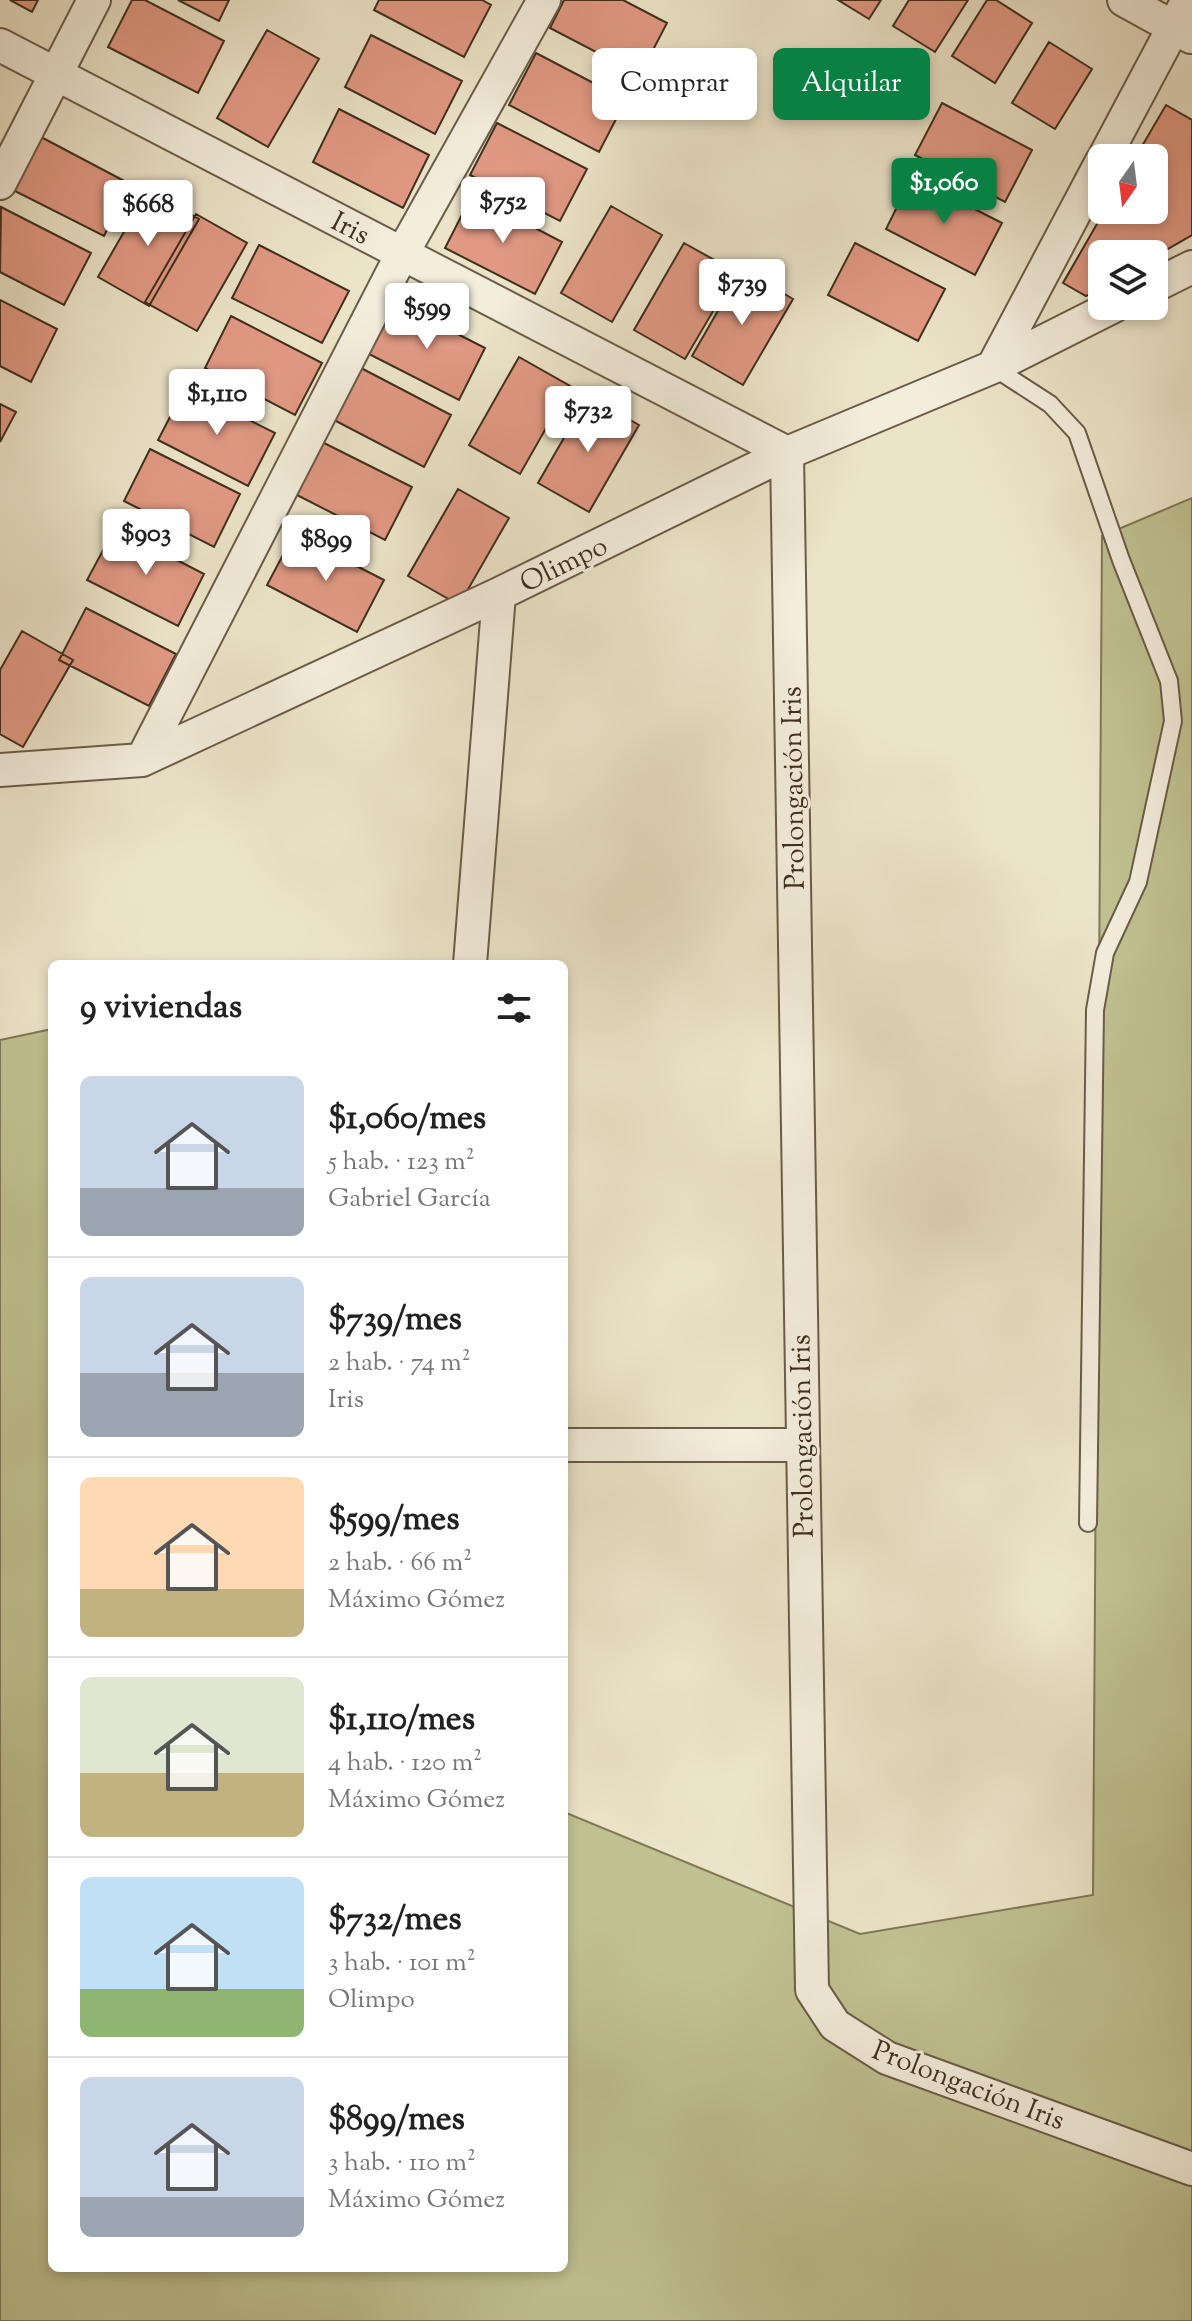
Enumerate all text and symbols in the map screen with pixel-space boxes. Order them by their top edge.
chip: Comprar [592,48,757,120]
chip: Alquilar [773,48,930,120]
north arrow [1088,144,1168,224]
map controls [1088,144,1168,320]
pin: $1,060 [879,158,1009,226]
text: $1,060 [910,165,978,202]
pin: $752 [456,177,550,245]
pin: $668 [101,180,195,248]
text: $752 [479,184,527,221]
text: $668 [122,187,174,224]
street label: Iris [323,203,376,256]
button: layers [1088,240,1168,320]
pin: $739 [695,259,789,327]
text: $739 [717,266,767,303]
pin: $599 [380,283,474,351]
text: $599 [403,290,451,327]
pin: $1,110 [152,369,282,437]
text: $1,110 [187,376,247,413]
pin: $732 [541,386,635,454]
text: $732 [563,393,613,430]
pin: $903 [99,509,193,577]
pin: $899 [279,515,373,583]
text: $903 [121,516,171,553]
text: $899 [300,522,352,559]
street label: Olimpo [514,527,615,604]
street label: Prolongación Iris [773,686,817,890]
text: 9 viviendas [80,984,242,1033]
icon: filters [492,986,536,1030]
text: $1,060/mes [328,1095,486,1144]
icon: home [144,1108,240,1204]
text: 5 hab. · 123 m² [328,1144,474,1181]
text: Gabriel García [328,1181,491,1218]
text: $739/mes [328,1296,462,1345]
icon: home [144,1309,240,1405]
street label: Prolongación Iris [782,1334,826,1538]
text: 2 hab. · 74 m² [328,1345,471,1382]
text: Iris [328,1382,364,1419]
text: $599/mes [328,1496,460,1545]
icon: home [144,1509,240,1605]
text: 2 hab. · 66 m² [328,1545,472,1582]
text: Máximo Gómez [328,1582,505,1619]
text: $1,110/mes [328,1696,475,1745]
icon: home [144,1709,240,1805]
text: 4 hab. · 120 m² [328,1745,482,1782]
text: Máximo Gómez [328,1782,505,1819]
text: $732/mes [328,1896,462,1945]
icon: home [144,1909,240,2005]
text: 3 hab. · 101 m² [328,1945,475,1982]
text: Olimpo [328,1982,415,2019]
street label: Prolongación Iris [866,2032,1070,2142]
text: $899/mes [328,2096,465,2145]
icon: home [144,2109,240,2205]
text: 3 hab. · 110 m² [328,2145,476,2182]
text: Máximo Gómez [328,2182,505,2219]

